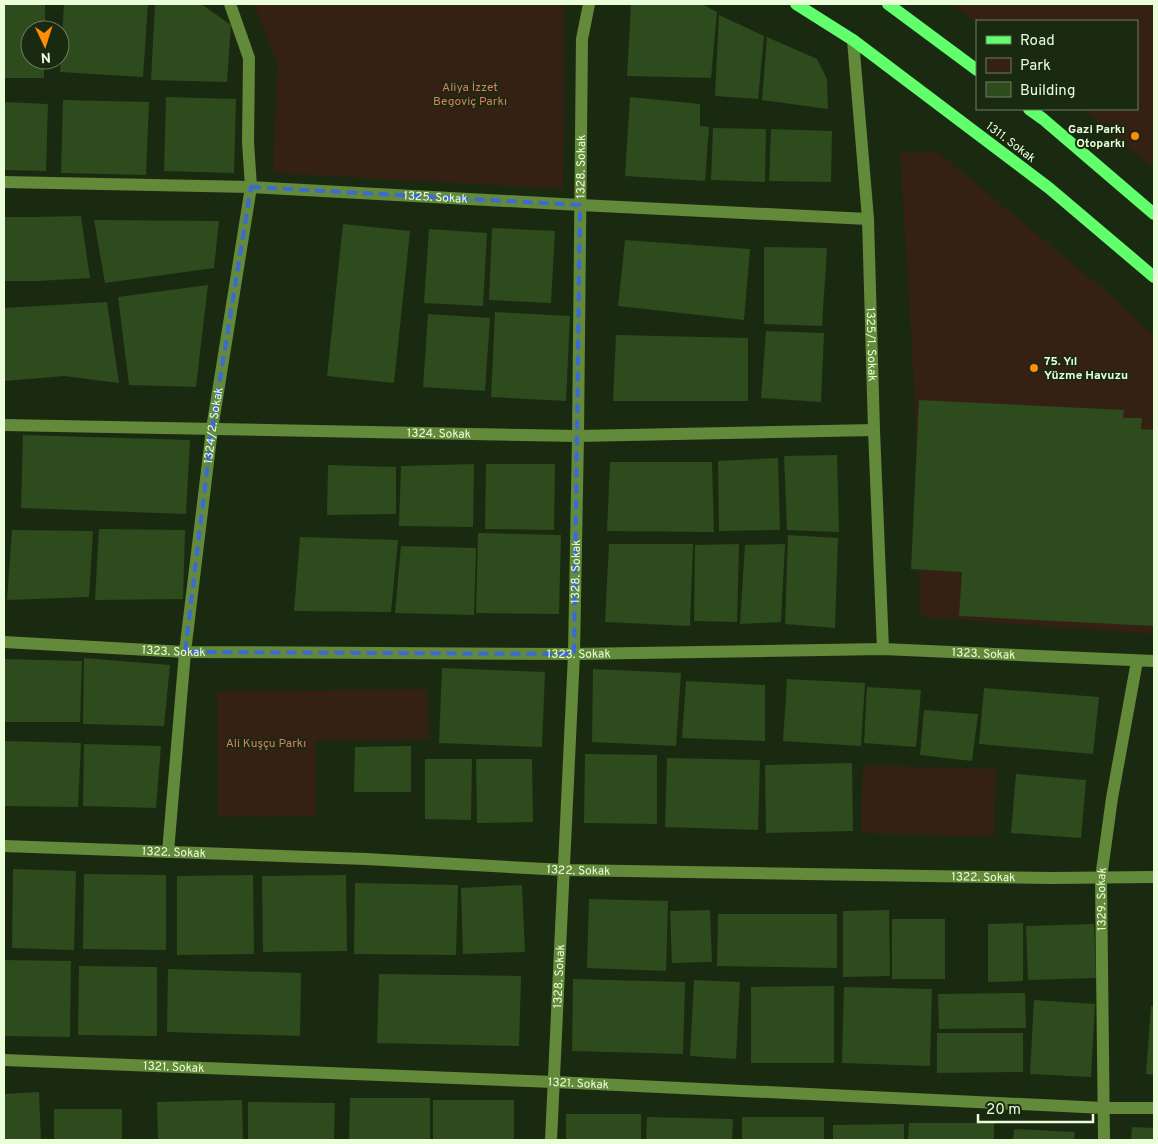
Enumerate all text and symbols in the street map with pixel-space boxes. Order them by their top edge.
north arrow [20,20,70,70]
legend [976,20,1138,110]
text: Road [1020,32,1055,51]
text: N [40,48,51,65]
text: Park [1020,57,1051,76]
park label: Aliya İzzet Begoviç Parkı [433,80,507,110]
text: Building [1020,82,1075,101]
street label: 1311. Sokak [982,119,1039,167]
place label: Gazi Parkı Otoparkı [1068,122,1125,152]
marker: Gazi Parkı Otoparkı [1129,130,1141,142]
street label: 1328. Sokak [573,134,590,199]
street label: 1325. Sokak [403,188,468,208]
street label: 1325/1. Sokak [862,307,880,382]
place label: 75. Yıl Yüzme Havuzu [1044,354,1128,384]
marker: 75. Yıl Yüzme Havuzu [1028,362,1040,374]
street label: 1324/2. Sokak [201,386,228,465]
street label: 1324. Sokak [407,426,471,443]
street label: 1328. Sokak [568,539,585,604]
street label: 1323. Sokak [141,643,206,661]
street label: 1323. Sokak [951,645,1016,664]
street label: 1323. Sokak [547,646,611,663]
park label: Ali Kuşçu Parkı [226,736,306,752]
street label: 1322. Sokak [142,844,206,862]
street label: 1322. Sokak [546,862,611,880]
street label: 1329. Sokak [1094,866,1111,931]
street label: 1322. Sokak [951,869,1016,886]
street label: 1328. Sokak [550,944,569,1009]
street label: 1321. Sokak [143,1059,205,1077]
street label: 1321. Sokak [548,1075,609,1094]
scale bar [978,1092,1093,1124]
text: 20 m [986,1101,1021,1120]

